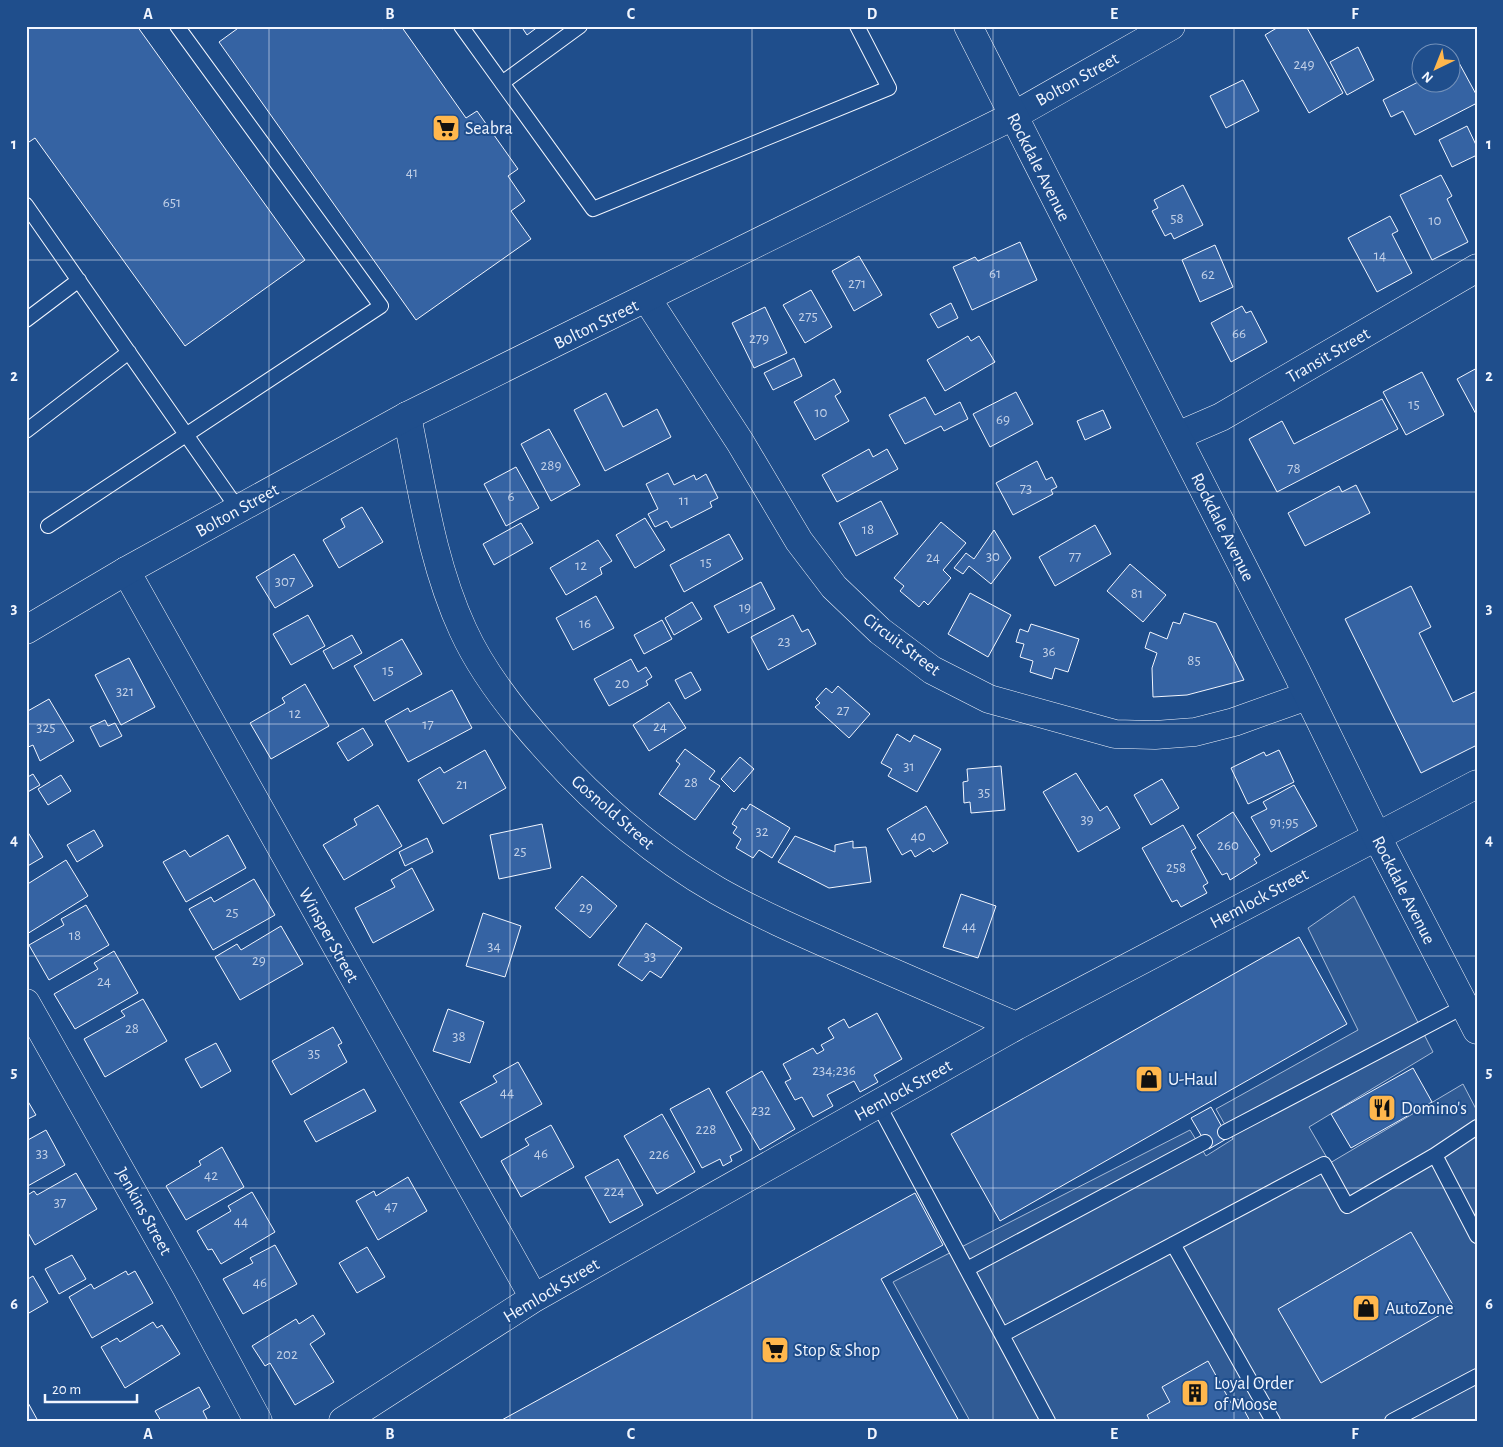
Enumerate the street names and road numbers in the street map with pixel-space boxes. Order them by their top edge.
street label: Bolton Street [1033,50,1122,110]
street label: Rockdale Avenue [1003,110,1073,224]
street label: Bolton Street [551,297,642,353]
street label: Transit Street [1284,325,1373,387]
street label: Rockdale Avenue [1187,470,1257,584]
street label: Bolton Street [193,481,282,541]
street label: Circuit Street [860,610,943,680]
street label: Gosnold Street [568,772,657,854]
street label: Rockdale Avenue [1368,833,1438,947]
street label: Hemlock Street [1207,865,1312,932]
street label: Winsper Street [295,885,362,986]
street label: Hemlock Street [852,1057,955,1125]
street label: Jenkins Street [112,1165,175,1258]
street label: Hemlock Street [500,1255,603,1326]

